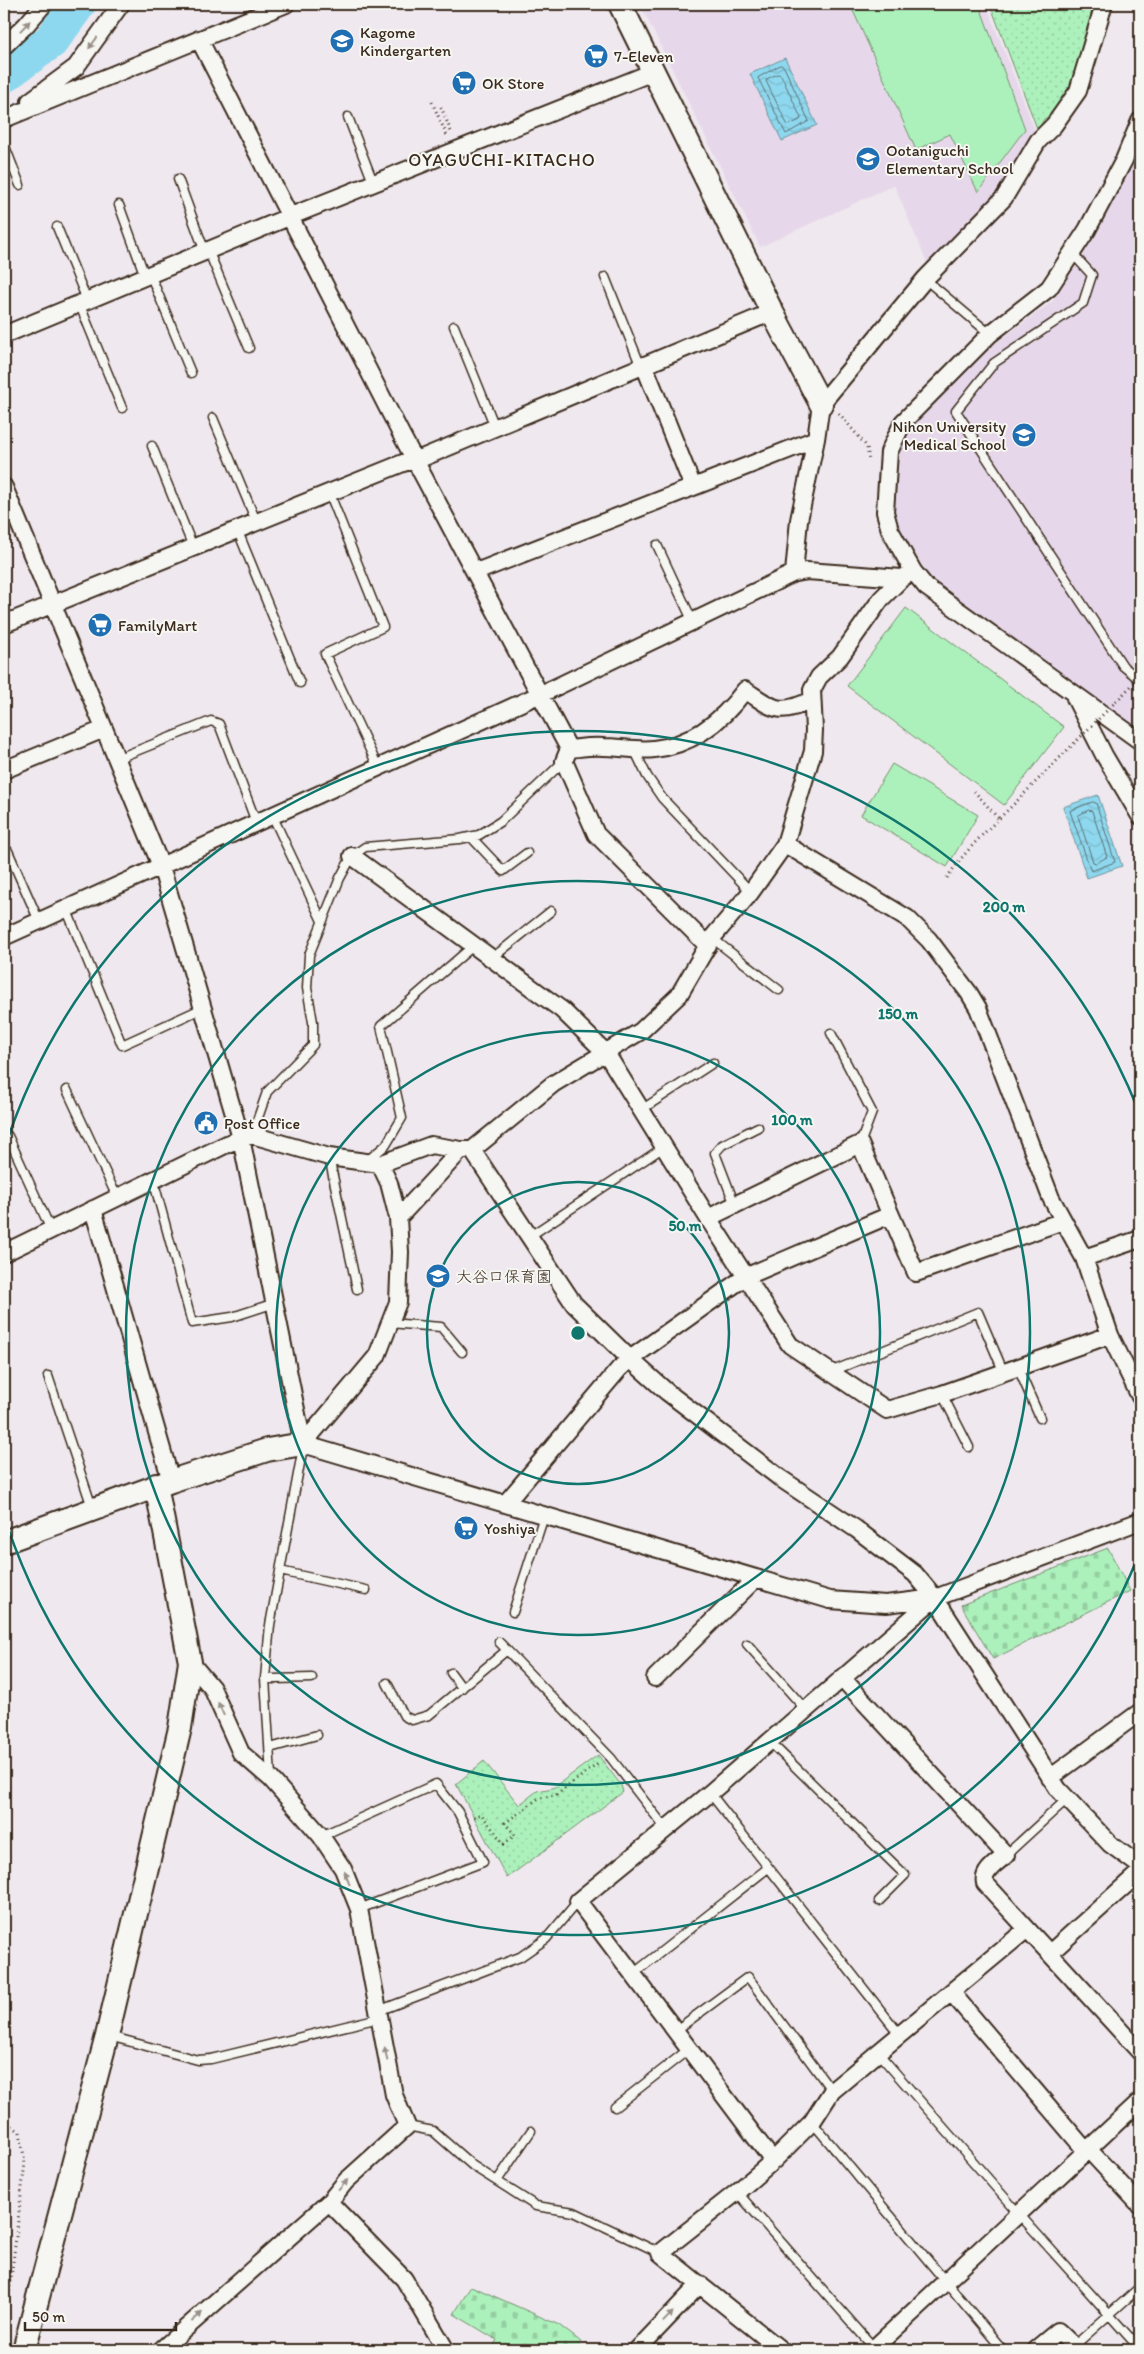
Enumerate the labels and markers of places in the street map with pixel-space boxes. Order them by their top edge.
place label: Kagome Kindergarten [360,23,451,60]
school or university icon: Kagome Kindergarten [329,28,355,54]
supermarket icon: 7-Eleven [583,43,609,69]
place label: 7-Eleven [614,47,673,66]
supermarket icon: OK Store [451,70,477,96]
place label: OK Store [482,74,544,93]
place label: Ootaniguchi Elementary School [886,141,1014,178]
school or university icon: Ootaniguchi Elementary School [855,146,881,172]
place label: Nihon University Medical School [893,417,1006,454]
school or university icon: Nihon University Medical School [1011,422,1037,448]
supermarket icon: FamilyMart [87,612,113,638]
place label: FamilyMart [118,616,197,635]
public building icon: Post Office [193,1110,219,1136]
place label: Post Office [224,1114,300,1133]
school or university icon: 大谷口保育園 [425,1263,451,1289]
place label: 大谷口保育園 [456,1267,552,1286]
centre of rings [569,1324,587,1342]
supermarket icon: Yoshiya [453,1515,479,1541]
place label: Yoshiya [484,1519,536,1538]

